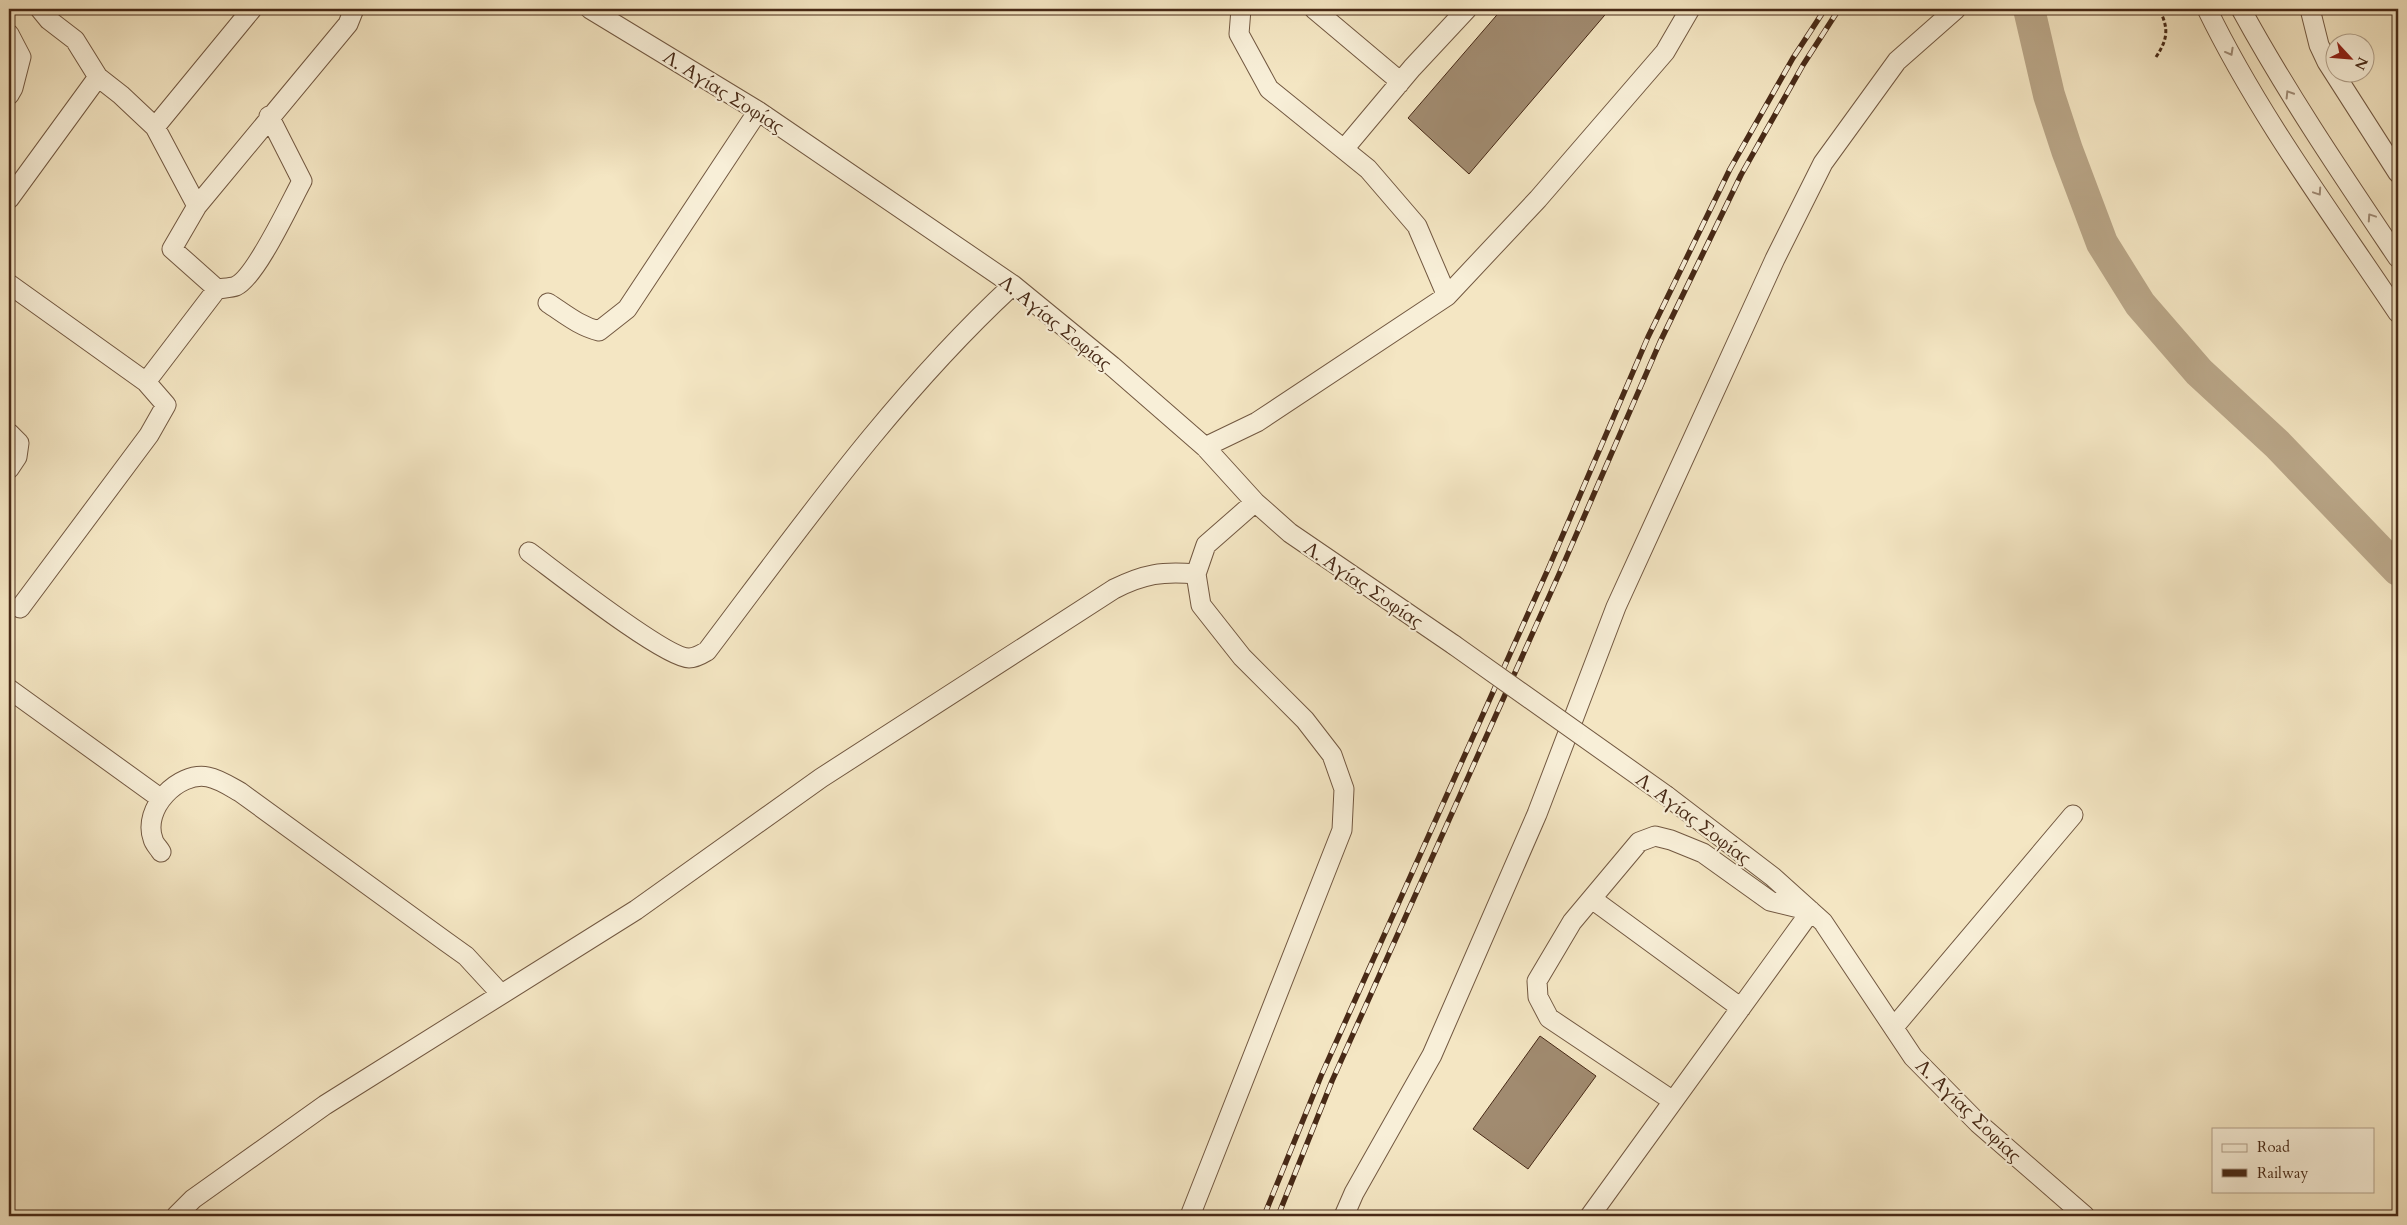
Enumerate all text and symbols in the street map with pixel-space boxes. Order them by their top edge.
north arrow [2324,32,2374,82]
street label: Λ. Αγίας Σοφίας [658,44,789,140]
one-way arrow [2224,46,2234,55]
text: N [2350,54,2372,73]
one-way arrow [2286,90,2296,99]
one-way arrow [2312,186,2321,196]
one-way arrow [2368,214,2377,223]
street label: Λ. Αγίας Σοφίας [993,269,1117,376]
street label: Λ. Αγίας Σοφίας [1299,535,1428,634]
street label: Λ. Αγίας Σοφίας [1630,767,1756,871]
street label: Λ. Αγίας Σοφίας [1910,1053,2027,1168]
legend [2212,1128,2374,1192]
text: Road [2257,1137,2290,1157]
text: Railway [2257,1163,2308,1183]

